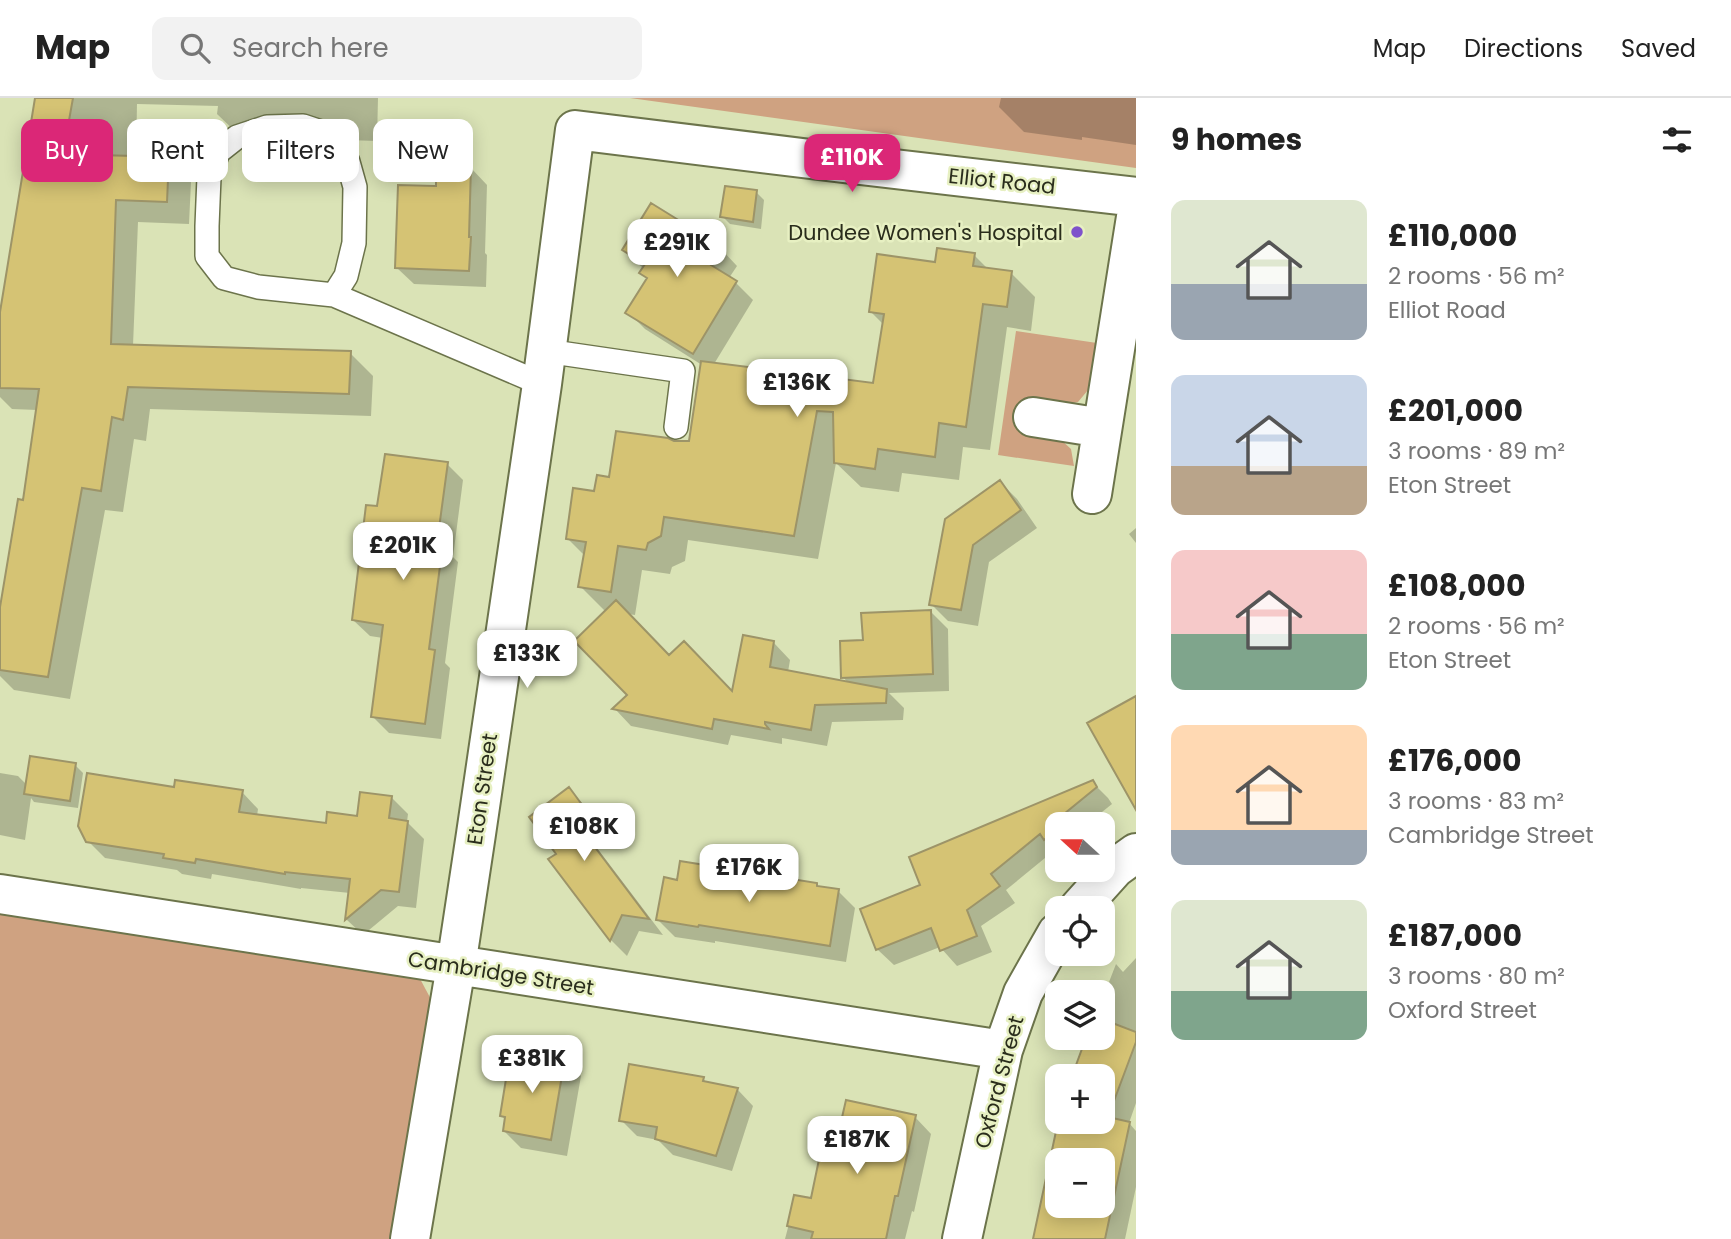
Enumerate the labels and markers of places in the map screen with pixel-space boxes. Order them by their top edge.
pin: £110K [803,134,901,194]
place label: Dundee Women's Hospital [788,218,1063,247]
pin: £291K [628,220,726,279]
marker: Dundee Women's Hospital [1069,224,1085,240]
pin: £136K [748,360,846,419]
pin: £201K [354,522,452,582]
pin: £133K [478,630,576,690]
pin: £108K [535,804,633,863]
pin: £176K [700,844,798,904]
pin: £381K [483,1035,581,1095]
pin: £187K [808,1116,906,1176]

